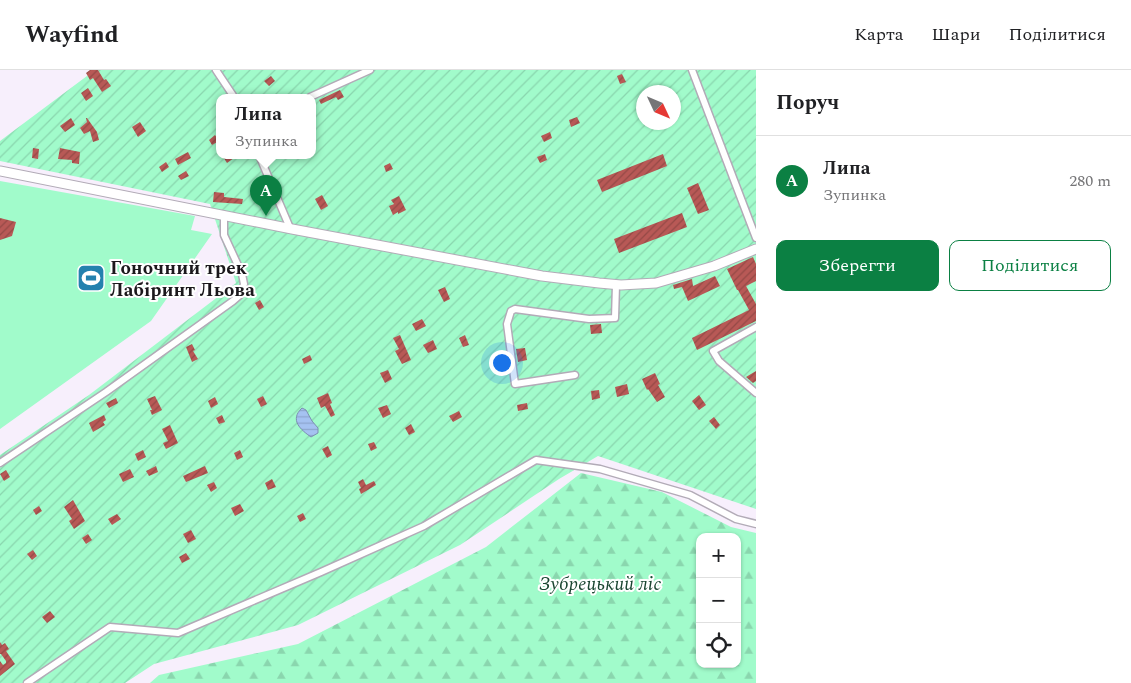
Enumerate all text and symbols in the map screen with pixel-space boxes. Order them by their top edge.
text: Wayfind [25,17,119,53]
text: Карта [854,21,904,48]
text: Шари [932,21,980,48]
text: Поділитися [1008,21,1106,48]
north arrow [636,85,681,130]
text: Поруч [776,87,839,119]
popup [216,94,316,159]
text: Липа [235,100,282,129]
text: Зупинка [235,129,298,153]
text: Липа [823,154,870,183]
text: A [786,169,798,193]
text: 280 m [1069,169,1111,193]
pin: A [250,175,282,216]
text: Зупинка [823,183,886,207]
button: Зберегти [776,240,939,291]
button: Поділитися [949,240,1111,291]
place label: Гоночний трек Лабіринт Льова [110,254,255,305]
sports icon: Гоночний трек Лабіринт Льова [76,263,106,293]
your location [489,350,515,376]
map controls [696,533,741,668]
button: + [696,533,741,578]
park label: Зубрецький ліс [539,570,661,599]
button: − [696,578,741,623]
button: locate [696,623,741,668]

